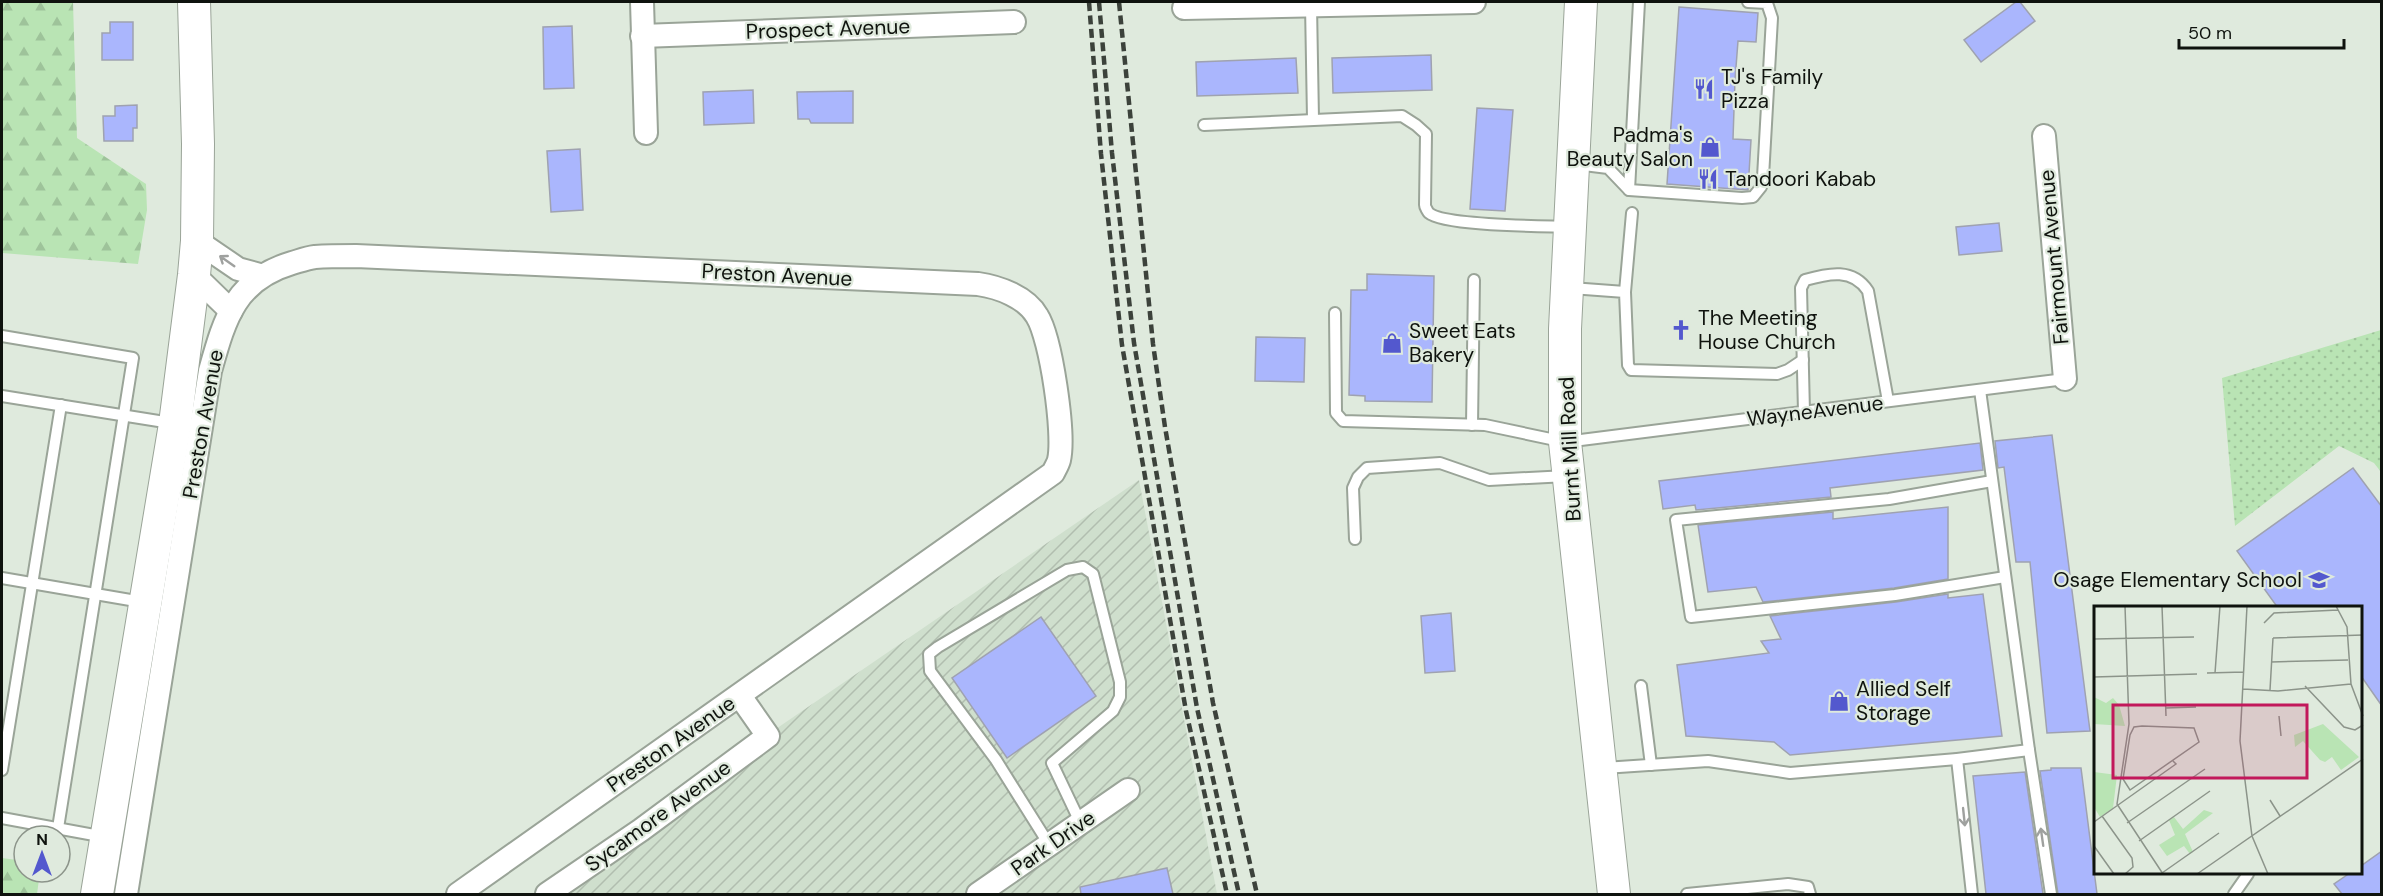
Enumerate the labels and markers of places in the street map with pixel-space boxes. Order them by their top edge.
place label: TJ's Family Pizza [1721,63,1823,115]
restaurant icon: TJ's Family Pizza [1692,77,1716,101]
place label: Padma's Beauty Salon [1567,121,1693,173]
shop icon: Padma's Beauty Salon [1698,135,1722,159]
place label: Tandoori Kabab [1725,165,1876,193]
restaurant icon: Tandoori Kabab [1696,167,1720,191]
place label: The Meeting House Church [1698,304,1835,356]
place label: Sweet Eats Bakery [1409,317,1516,369]
church icon: The Meeting House Church [1669,318,1693,342]
shop icon: Sweet Eats Bakery [1380,331,1404,355]
place label: Osage Elementary School [2053,566,2302,594]
school or university icon: Osage Elementary School [2307,568,2331,592]
place label: Allied Self Storage [1856,675,1951,727]
shop icon: Allied Self Storage [1827,689,1851,713]

